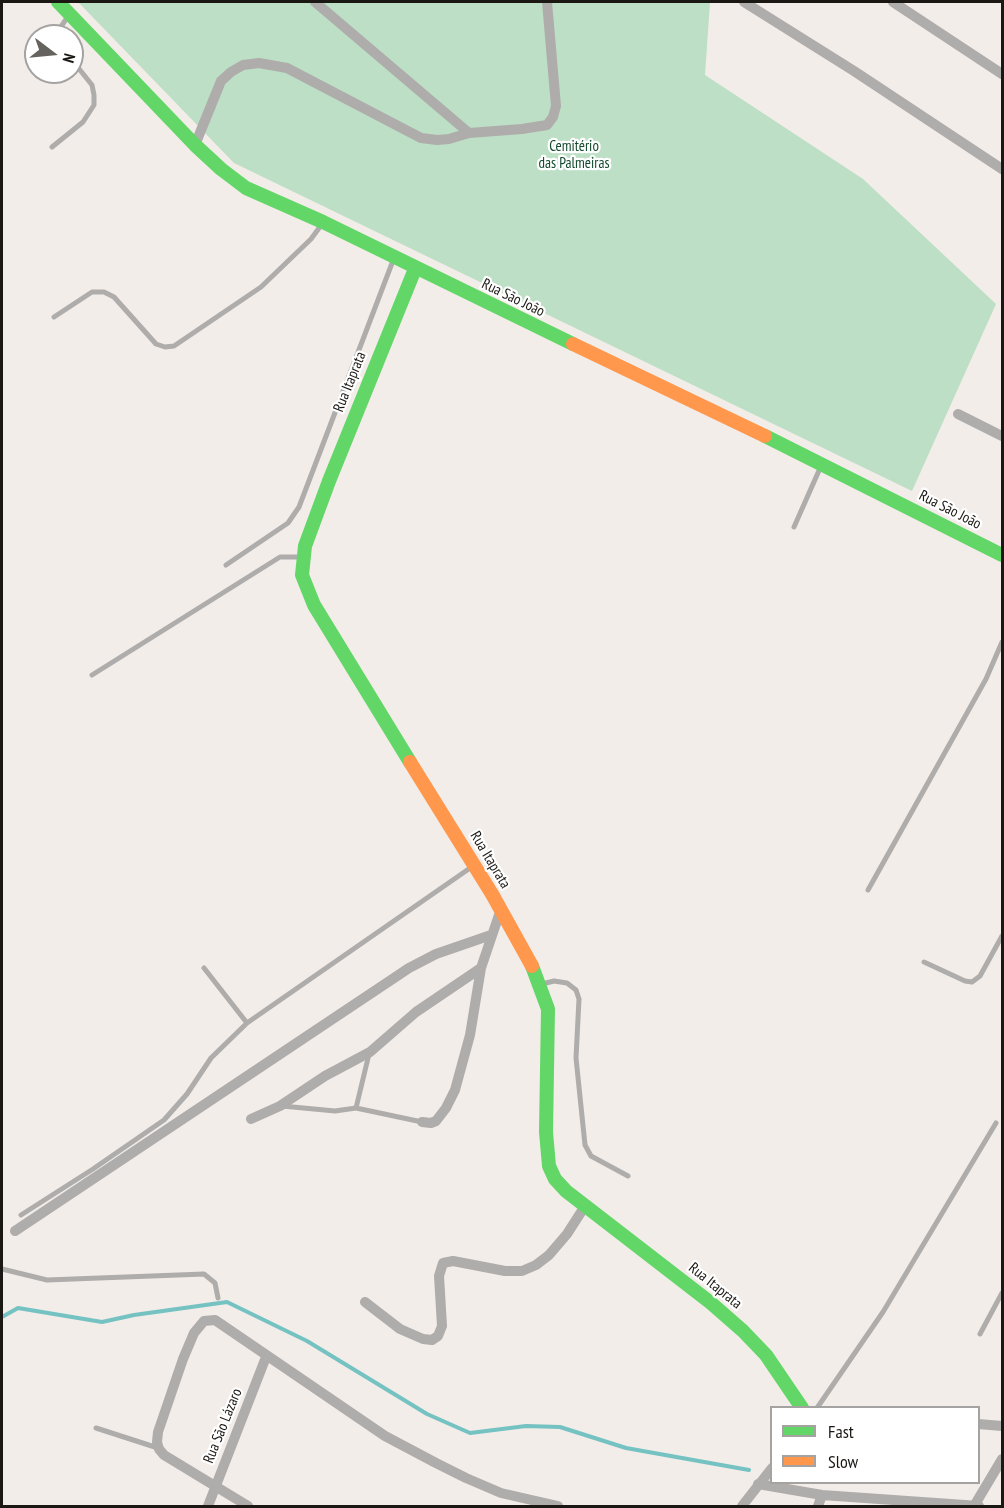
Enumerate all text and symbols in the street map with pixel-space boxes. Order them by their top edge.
north arrow [24,24,84,84]
text: N [59,51,80,65]
park label: Cemitério das Palmeiras [539,138,609,173]
street label: Rua São João [479,275,547,321]
street label: Rua Itaprata [330,349,370,415]
street label: Rua São João [916,487,984,533]
street label: Rua Itaprata [466,828,514,892]
street label: Rua Itaprata [685,1259,745,1313]
street label: Rua São Lázaro [200,1386,246,1466]
legend [770,1406,980,1484]
text: Fast [828,1420,854,1443]
text: Slow [828,1450,858,1473]

